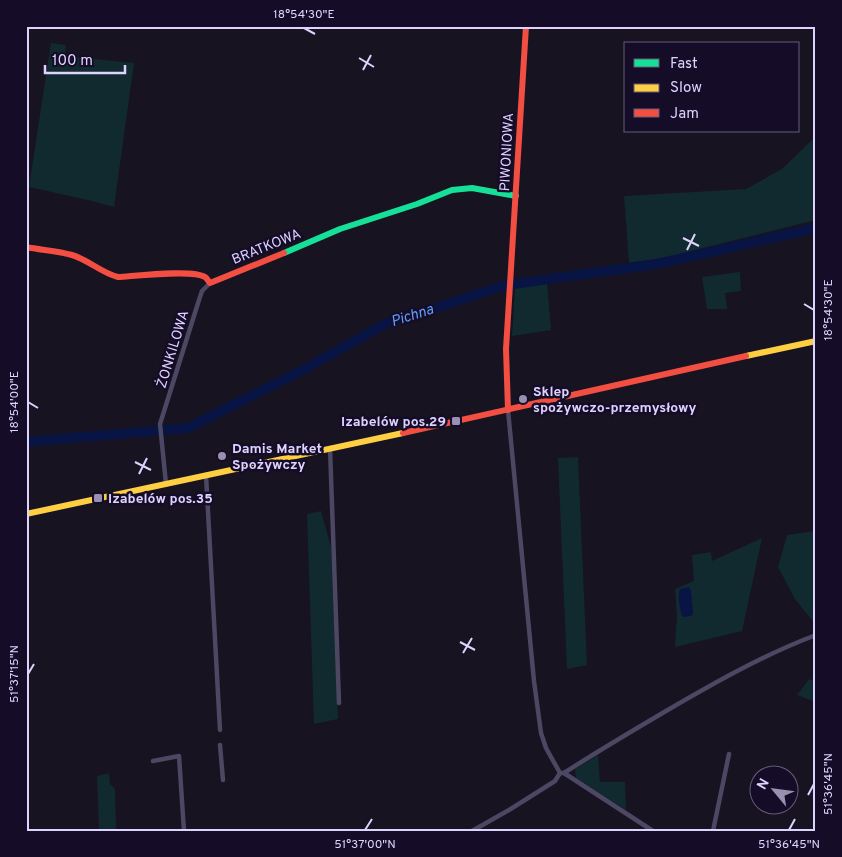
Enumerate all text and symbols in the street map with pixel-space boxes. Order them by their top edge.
text: 18°54'30"E [273,7,335,23]
scale bar [45,42,125,74]
legend [624,42,800,132]
text: 100 m [52,52,93,71]
text: Fast [670,55,698,74]
text: Slow [670,79,702,98]
text: Jam [670,105,699,124]
street label: PIWONIOWA [497,112,518,192]
street label: BRATKOWA [229,226,304,269]
text: 18°54'30"E [821,279,837,341]
water label: Pichna [389,301,437,332]
street label: ŻONKILOWA [153,308,193,390]
text: 18°54'00"E [7,371,23,433]
place label: Sklep spożywczo-przemysłowy [533,384,697,417]
marker: Sklep spożywczo-przemysłowy [517,393,529,405]
place label: Izabelów pos.29 [341,414,446,431]
marker: Izabelów pos.29 [450,415,462,427]
place label: Damis Market Spożywczy [232,441,322,474]
marker: Damis Market Spożywczy [216,450,228,462]
place label: Izabelów pos.35 [108,491,213,508]
marker: Izabelów pos.35 [92,492,104,504]
text: 51°37'15"N [7,645,23,703]
text: 51°36'45"N [821,753,837,815]
north arrow [750,764,800,814]
text: N [754,776,774,793]
text: 51°37'00"N [334,837,396,853]
text: 51°36'45"N [758,837,820,853]

